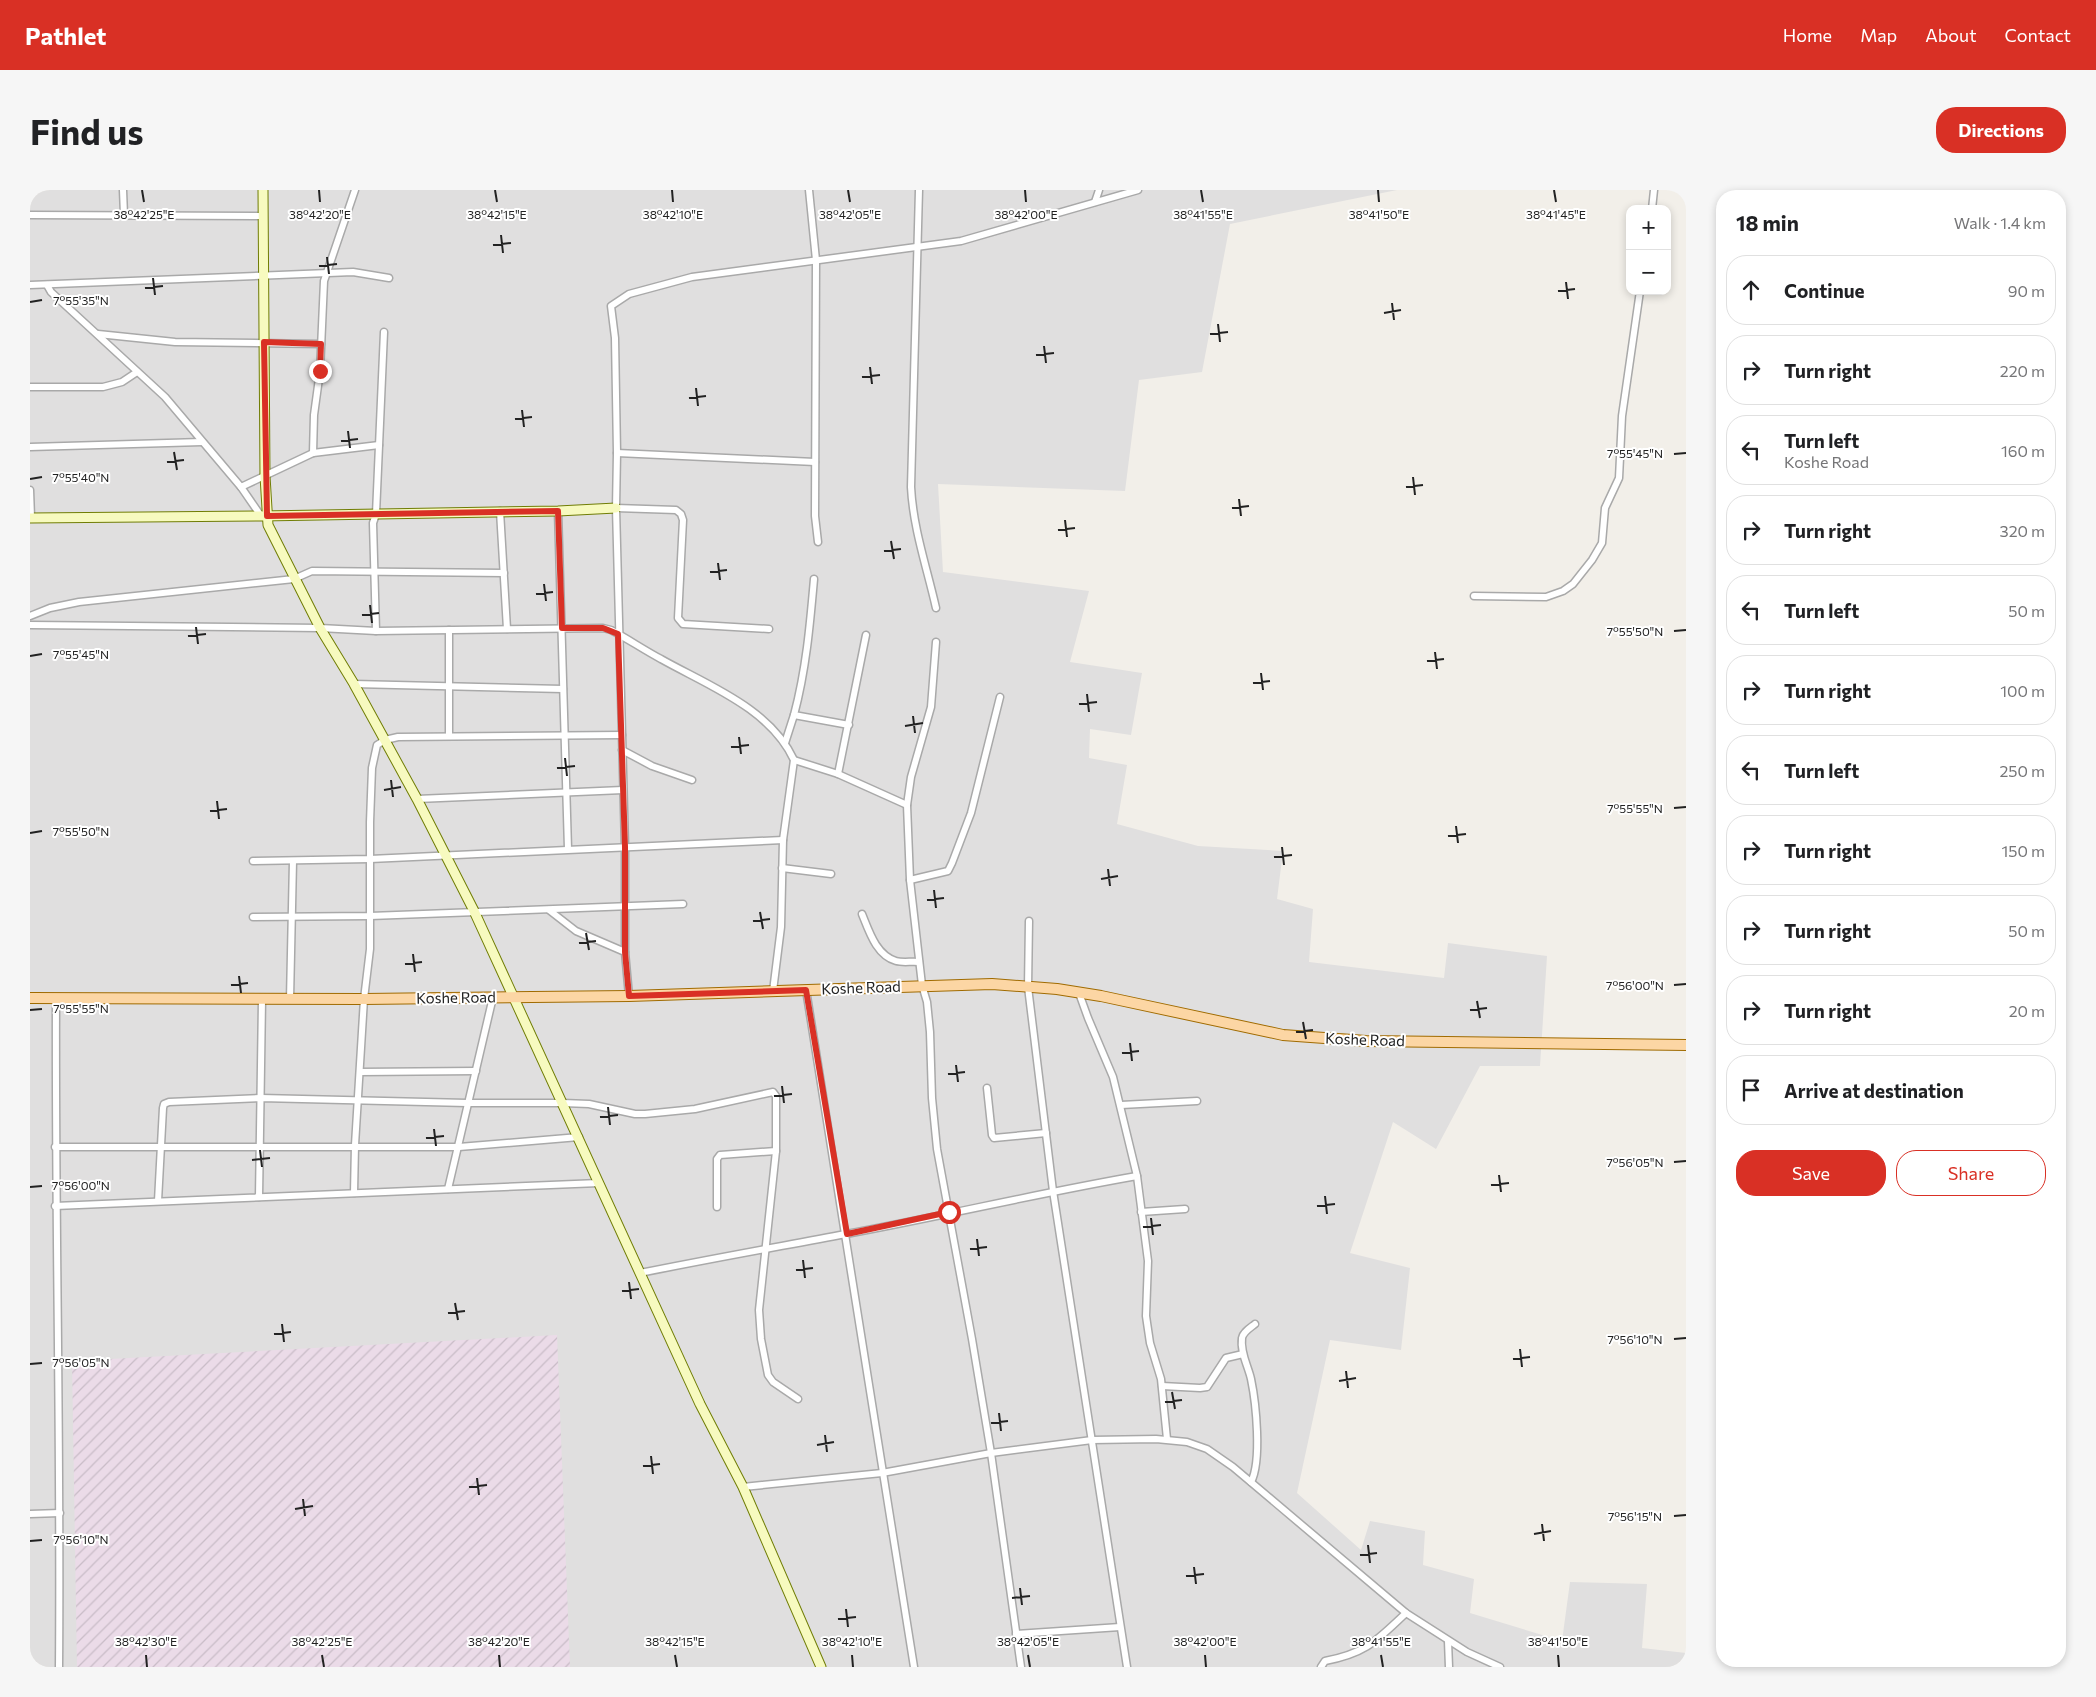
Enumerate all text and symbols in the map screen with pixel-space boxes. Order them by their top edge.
text: Pathlet [25,21,106,50]
text: Home [1783,24,1832,46]
text: Map [1860,24,1897,46]
text: About [1925,24,1977,46]
text: Contact [2005,24,2071,46]
button: Directions [1936,107,2066,153]
text: Find us [30,109,144,152]
map controls [1626,205,1671,295]
button: + [1626,205,1671,250]
text: 38°42'25"E [114,207,174,221]
text: 38°42'20"E [289,207,351,221]
text: 38°42'15"E [467,207,527,221]
text: 38°42'10"E [643,207,703,221]
text: 38°42'05"E [819,207,881,221]
text: 38°42'00"E [994,207,1058,221]
text: 38°41'55"E [1173,207,1233,221]
text: 38°41'50"E [1349,207,1409,221]
text: 38°41'45"E [1526,207,1586,221]
text: 18 min [1736,210,1799,235]
text: Walk · 1.4 km [1954,213,2046,232]
button: − [1626,250,1671,295]
icon: ahead [1737,276,1765,304]
text: Continue [1784,279,1864,302]
text: 90 m [2008,281,2045,300]
text: 7°55'35"N [53,293,109,307]
icon: right [1737,356,1765,384]
text: Turn right [1784,359,1871,382]
route end [309,360,332,383]
text: 220 m [2000,361,2045,380]
text: Turn left [1784,429,1859,452]
icon: left [1737,436,1765,464]
text: 160 m [2001,441,2045,460]
text: 7°55'45"N [1607,446,1663,460]
text: Koshe Road [1784,452,1869,471]
text: 7°55'40"N [53,470,109,484]
icon: right [1737,516,1765,544]
text: Turn right [1784,519,1871,542]
text: 320 m [2000,521,2045,540]
icon: left [1737,596,1765,624]
text: Turn left [1784,599,1859,622]
text: 50 m [2008,601,2045,620]
text: 7°55'50"N [1607,624,1663,638]
text: 7°55'45"N [53,647,109,661]
icon: right [1737,676,1765,704]
text: Turn right [1784,679,1871,702]
text: 100 m [2000,681,2045,700]
icon: left [1737,756,1765,784]
text: Turn left [1784,759,1859,782]
text: 250 m [1999,761,2045,780]
text: 7°55'55"N [1607,801,1663,815]
text: 7°55'50"N [53,824,109,838]
icon: right [1737,836,1765,864]
text: Turn right [1784,839,1871,862]
text: 150 m [2002,841,2045,860]
icon: right [1737,916,1765,944]
text: Turn right [1784,919,1871,942]
text: 50 m [2008,921,2045,940]
street label: Koshe Road [821,977,901,997]
text: 7°56'00"N [1606,978,1664,992]
street label: Koshe Road [416,987,496,1007]
icon: right [1737,996,1765,1024]
text: Turn right [1784,999,1871,1022]
text: 7°55'55"N [53,1001,109,1015]
text: 20 m [2009,1001,2045,1020]
street label: Koshe Road [1325,1029,1405,1049]
icon: arrive [1737,1076,1765,1104]
text: Arrive at destination [1784,1079,1964,1102]
button: Save [1736,1150,1886,1196]
button: Share [1896,1150,2046,1196]
text: 7°56'05"N [1607,1155,1663,1169]
text: 7°56'00"N [52,1178,110,1192]
route start [938,1201,961,1224]
text: 7°56'10"N [1607,1332,1663,1346]
text: 7°56'05"N [53,1355,109,1369]
text: 7°56'15"N [1608,1509,1662,1523]
text: 7°56'10"N [53,1532,109,1546]
text: 38°42'30"E [115,1634,177,1648]
text: 38°42'25"E [292,1634,352,1648]
text: 38°42'20"E [468,1634,530,1648]
text: 38°42'15"E [645,1634,705,1648]
text: 38°42'10"E [822,1634,882,1648]
text: 38°42'05"E [997,1634,1059,1648]
text: 38°42'00"E [1173,1634,1237,1648]
text: 38°41'55"E [1351,1634,1411,1648]
text: 38°41'50"E [1528,1634,1588,1648]

